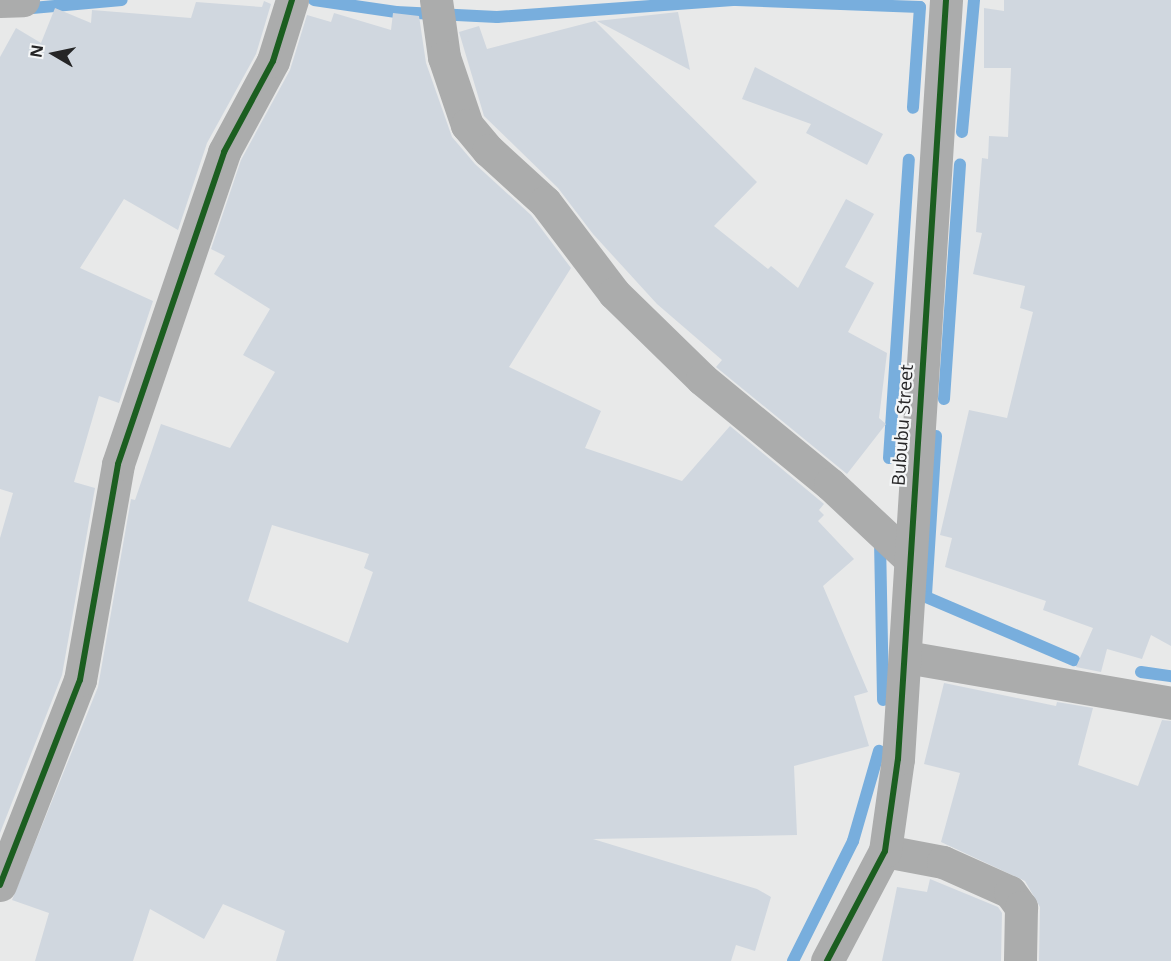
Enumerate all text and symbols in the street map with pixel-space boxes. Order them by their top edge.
north arrow [24,24,84,84]
text: N [24,43,48,59]
street label: Bububu Street [887,364,917,486]

